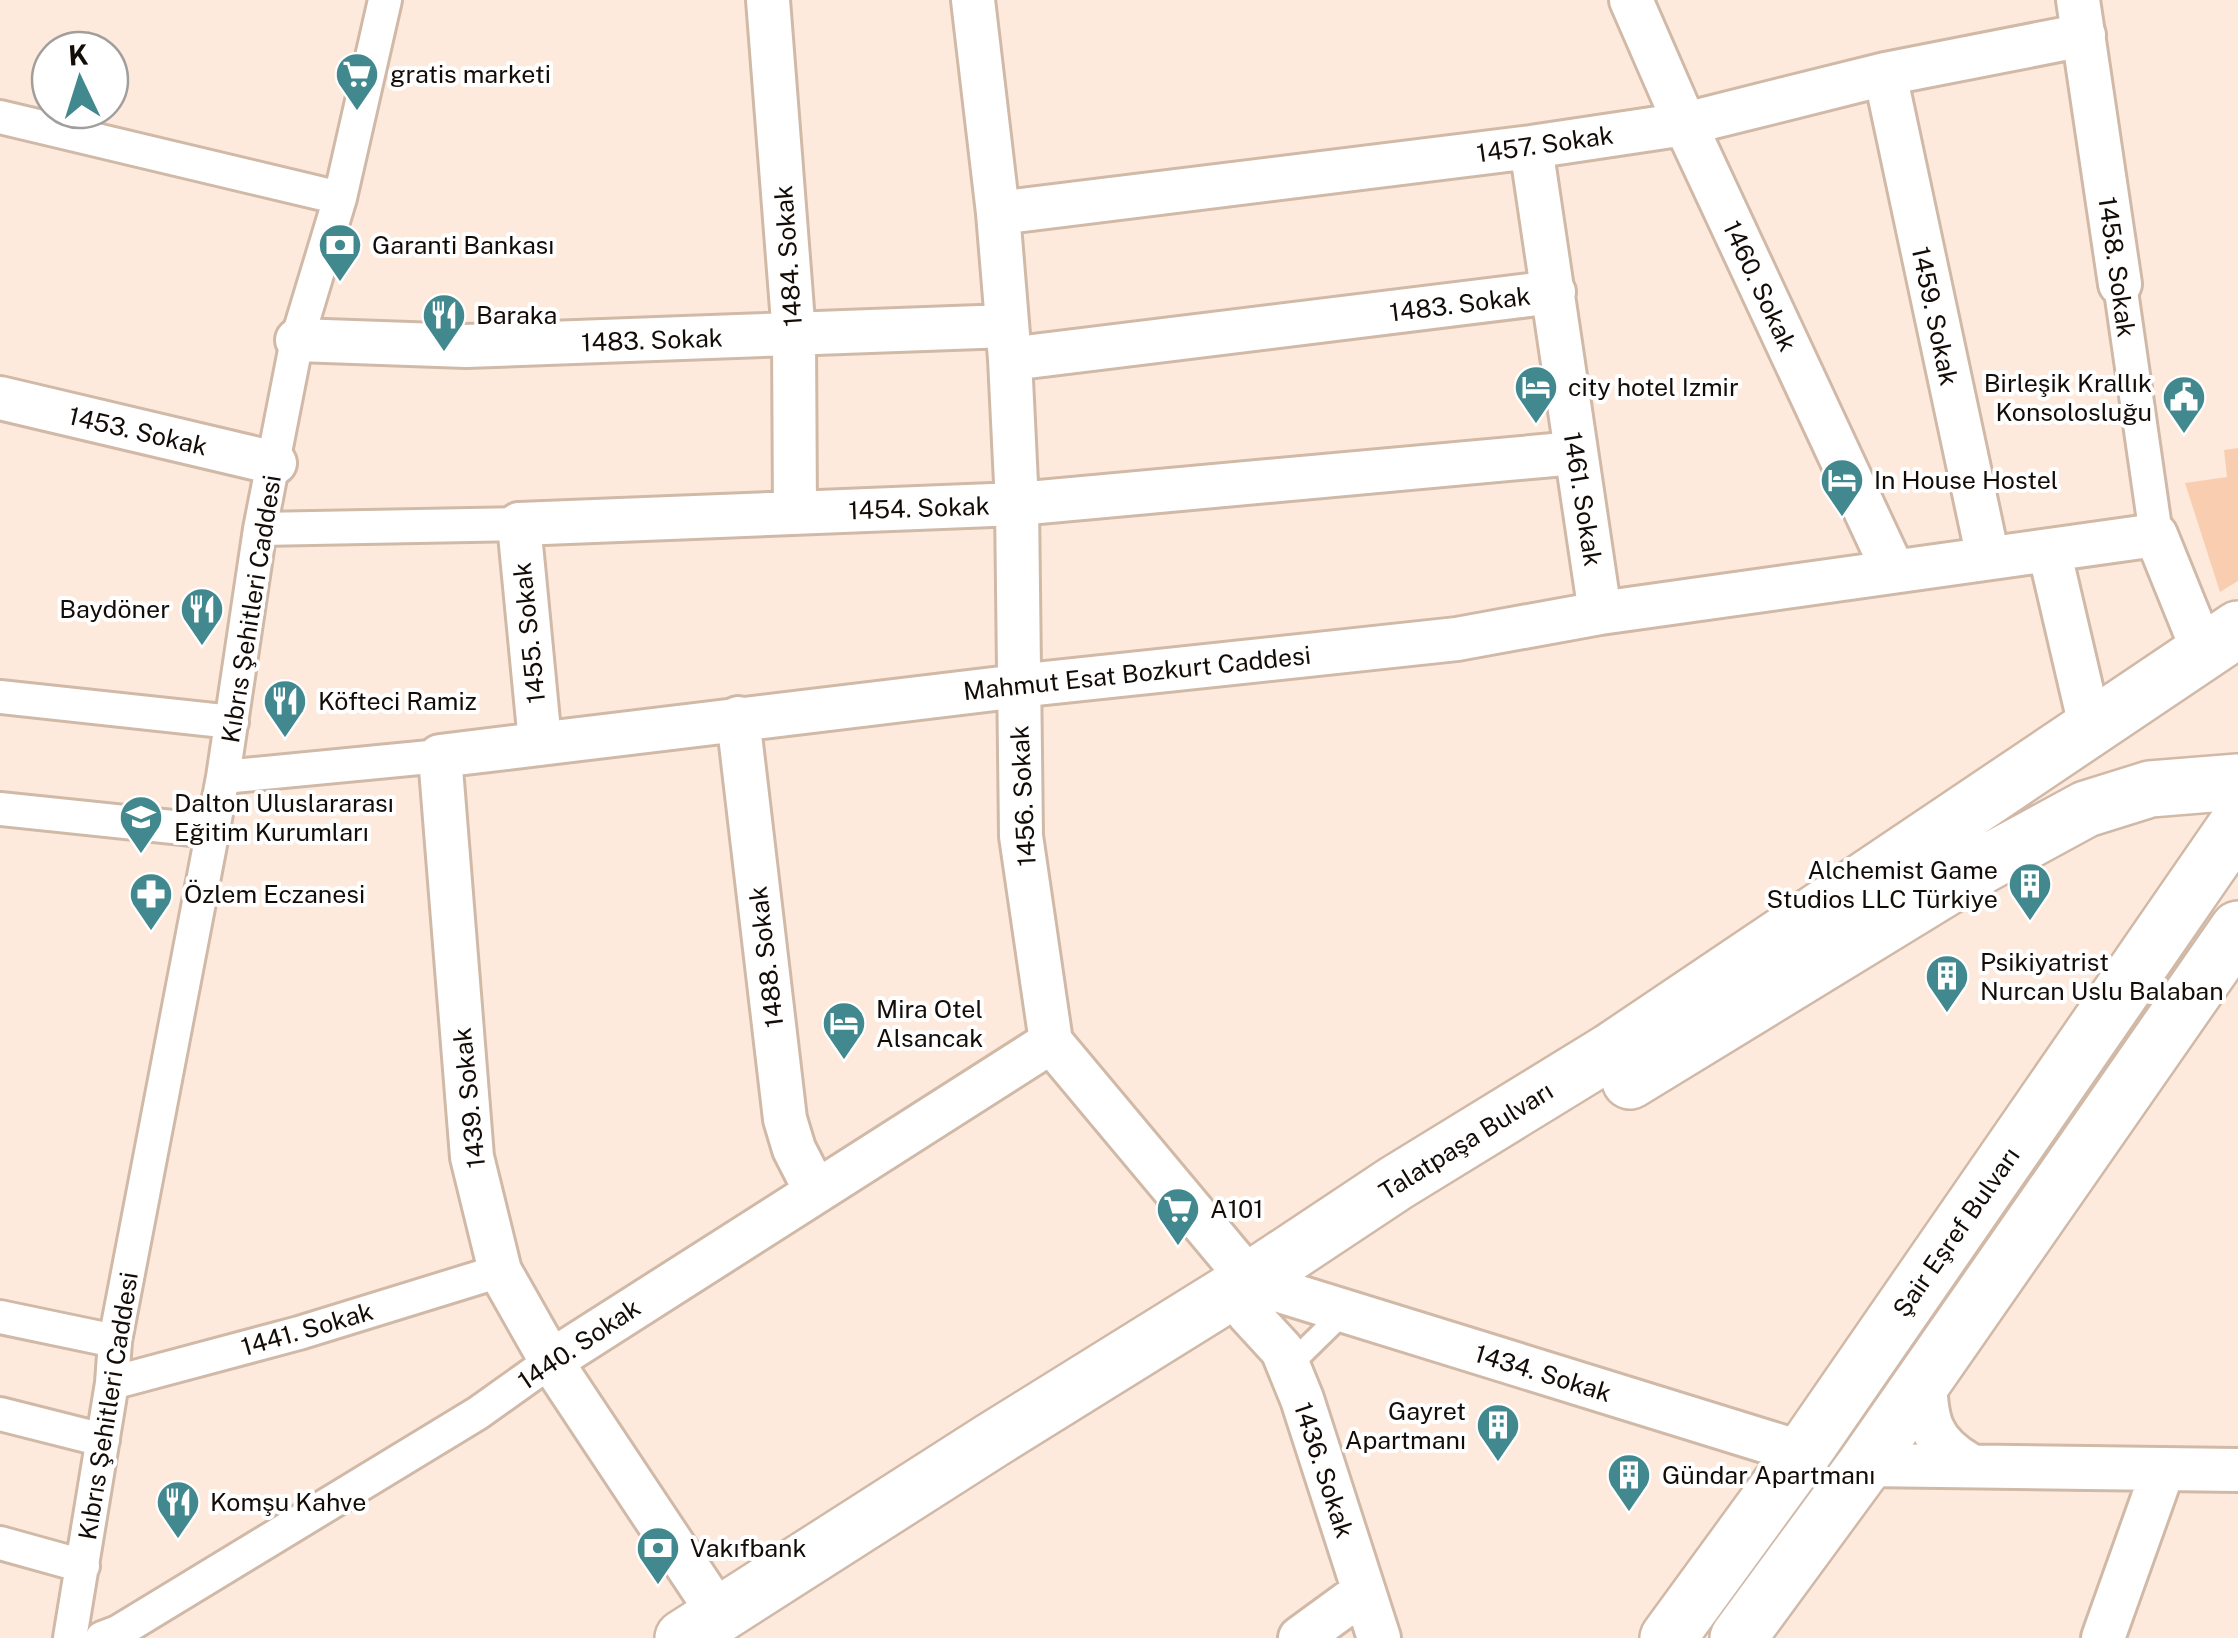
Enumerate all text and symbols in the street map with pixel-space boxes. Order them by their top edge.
north arrow [30,30,130,130]
text: K [67,37,89,72]
supermarket icon: gratis marketi [334,51,380,112]
place label: gratis marketi [390,59,551,89]
street label: 1457. Sokak [1475,120,1615,168]
street label: 1484. Sokak [768,184,808,328]
street label: 1458. Sokak [2092,195,2142,339]
street label: 1460. Sokak [1717,216,1803,356]
bank icon: Garanti Bankası [317,222,363,283]
place label: Garanti Bankası [372,230,554,260]
street label: 1459. Sokak [1906,244,1964,388]
street label: 1483. Sokak [1388,280,1532,328]
restaurant icon: Baraka [421,292,467,353]
place label: Baraka [476,300,557,330]
street label: 1483. Sokak [581,323,723,357]
hotel icon: city hotel Izmir [1513,364,1559,425]
place label: Birleşik Krallık Konsolosluğu [1984,368,2152,427]
place label: city hotel Izmir [1568,372,1739,402]
public building icon: Birleşik Krallık Konsolosluğu [2161,374,2207,435]
street label: 1453. Sokak [66,400,210,462]
street label: 1461. Sokak [1558,430,1608,568]
hotel icon: In House Hostel [1819,457,1865,518]
place label: In House Hostel [1874,465,2058,495]
street label: Kıbrıs Şehitleri Caddesi [215,473,287,745]
street label: 1454. Sokak [848,491,990,525]
street label: 1455. Sokak [507,561,551,705]
restaurant icon: Baydöner [179,586,225,647]
place label: Baydöner [59,594,170,624]
street label: Mahmut Esat Bozkurt Caddesi [962,640,1312,706]
restaurant icon: Köfteci Ramiz [262,678,308,739]
place label: Köfteci Ramiz [318,686,477,716]
street label: 1456. Sokak [1004,725,1042,867]
place label: Dalton Uluslararası Eğitim Kurumları [174,788,394,847]
school or university icon: Dalton Uluslararası Eğitim Kurumları [118,794,164,855]
place label: Alchemist Game Studios LLC Türkiye [1767,855,1998,914]
building icon: Alchemist Game Studios LLC Türkiye [2007,861,2053,922]
pharmacy icon: Özlem Eczanesi [128,871,174,932]
place label: Özlem Eczanesi [184,879,365,909]
street label: 1488. Sokak [742,885,790,1029]
place label: Psikiyatrist Nurcan Uslu Balaban [1980,947,2224,1006]
building icon: Psikiyatrist Nurcan Uslu Balaban [1924,953,1970,1014]
place label: Mira Otel Alsancak [876,994,983,1053]
hotel icon: Mira Otel Alsancak [821,1000,867,1061]
street label: 1439. Sokak [447,1026,491,1170]
street label: Talatpaşa Bulvarı [1374,1076,1558,1206]
street label: Şair Eşref Bulvarı [1886,1141,2026,1323]
supermarket icon: A101 [1155,1186,1201,1247]
place label: A101 [1210,1194,1263,1224]
street label: Kıbrıs Şehitleri Caddesi [72,1270,144,1542]
street label: 1440. Sokak [512,1292,646,1396]
street label: 1441. Sokak [238,1296,376,1362]
street label: 1434. Sokak [1471,1338,1615,1408]
place label: Gayret Apartmanı [1345,1396,1466,1455]
street label: 1436. Sokak [1288,1398,1360,1542]
building icon: Gayret Apartmanı [1475,1402,1521,1463]
building icon: Gündar Apartmanı [1606,1452,1652,1513]
place label: Gündar Apartmanı [1662,1460,1875,1490]
restaurant icon: Komşu Kahve [155,1479,201,1540]
place label: Komşu Kahve [210,1487,366,1517]
bank icon: Vakıfbank [635,1525,681,1586]
place label: Vakıfbank [690,1533,807,1563]

